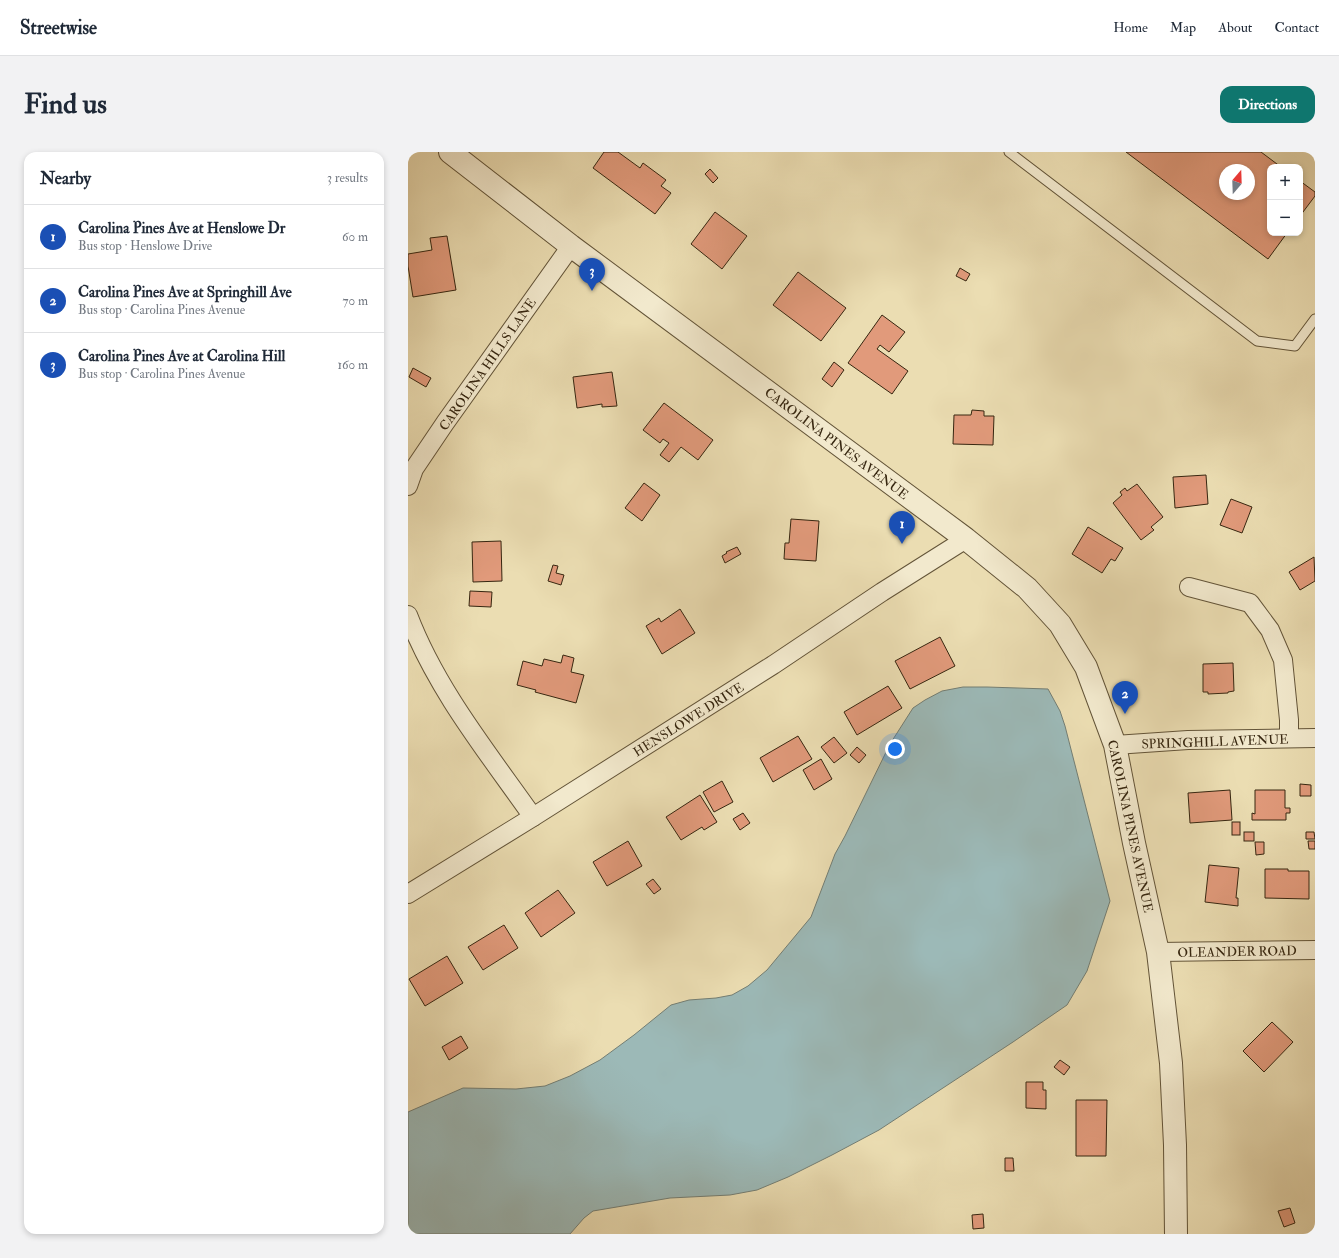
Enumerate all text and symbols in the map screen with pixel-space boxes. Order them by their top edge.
text: Streetwise [20,16,97,40]
text: Home [1113,19,1148,36]
text: Map [1170,19,1196,36]
text: About [1218,19,1252,36]
text: Contact [1274,19,1319,36]
button: Directions [1220,86,1315,123]
text: Find us [24,87,107,122]
north arrow [1219,164,1255,200]
map controls [1267,164,1303,236]
button: + [1267,164,1303,200]
text: Nearby [40,168,91,189]
text: 3 results [327,170,368,186]
button: − [1267,200,1303,236]
text: Carolina Pines Ave at Henslowe Dr [78,219,285,238]
text: 1 [51,229,55,245]
text: 60 m [342,229,368,245]
text: Bus stop · Henslowe Drive [78,238,212,254]
pin: 3 [579,258,605,291]
text: Carolina Pines Ave at Springhill Ave [78,283,292,302]
text: 2 [50,293,56,309]
text: 70 m [343,293,368,309]
street label: CAROLINA HILLS LANE [436,295,540,434]
text: Bus stop · Carolina Pines Avenue [78,302,245,318]
text: Carolina Pines Ave at Carolina Hill [78,347,285,366]
text: 3 [51,357,56,373]
text: 160 m [337,357,368,373]
text: Bus stop · Carolina Pines Avenue [78,366,245,382]
street label: CAROLINA PINES AVENUE [761,384,912,503]
pin: 1 [889,511,915,544]
street label: HENSLOWE DRIVE [630,679,747,760]
pin: 2 [1112,681,1138,714]
street label: SPRINGHILL AVENUE [1141,731,1289,753]
street label: CAROLINA PINES AVENUE [1104,738,1156,914]
your location [885,739,905,759]
street label: OLEANDER ROAD [1177,943,1297,961]

